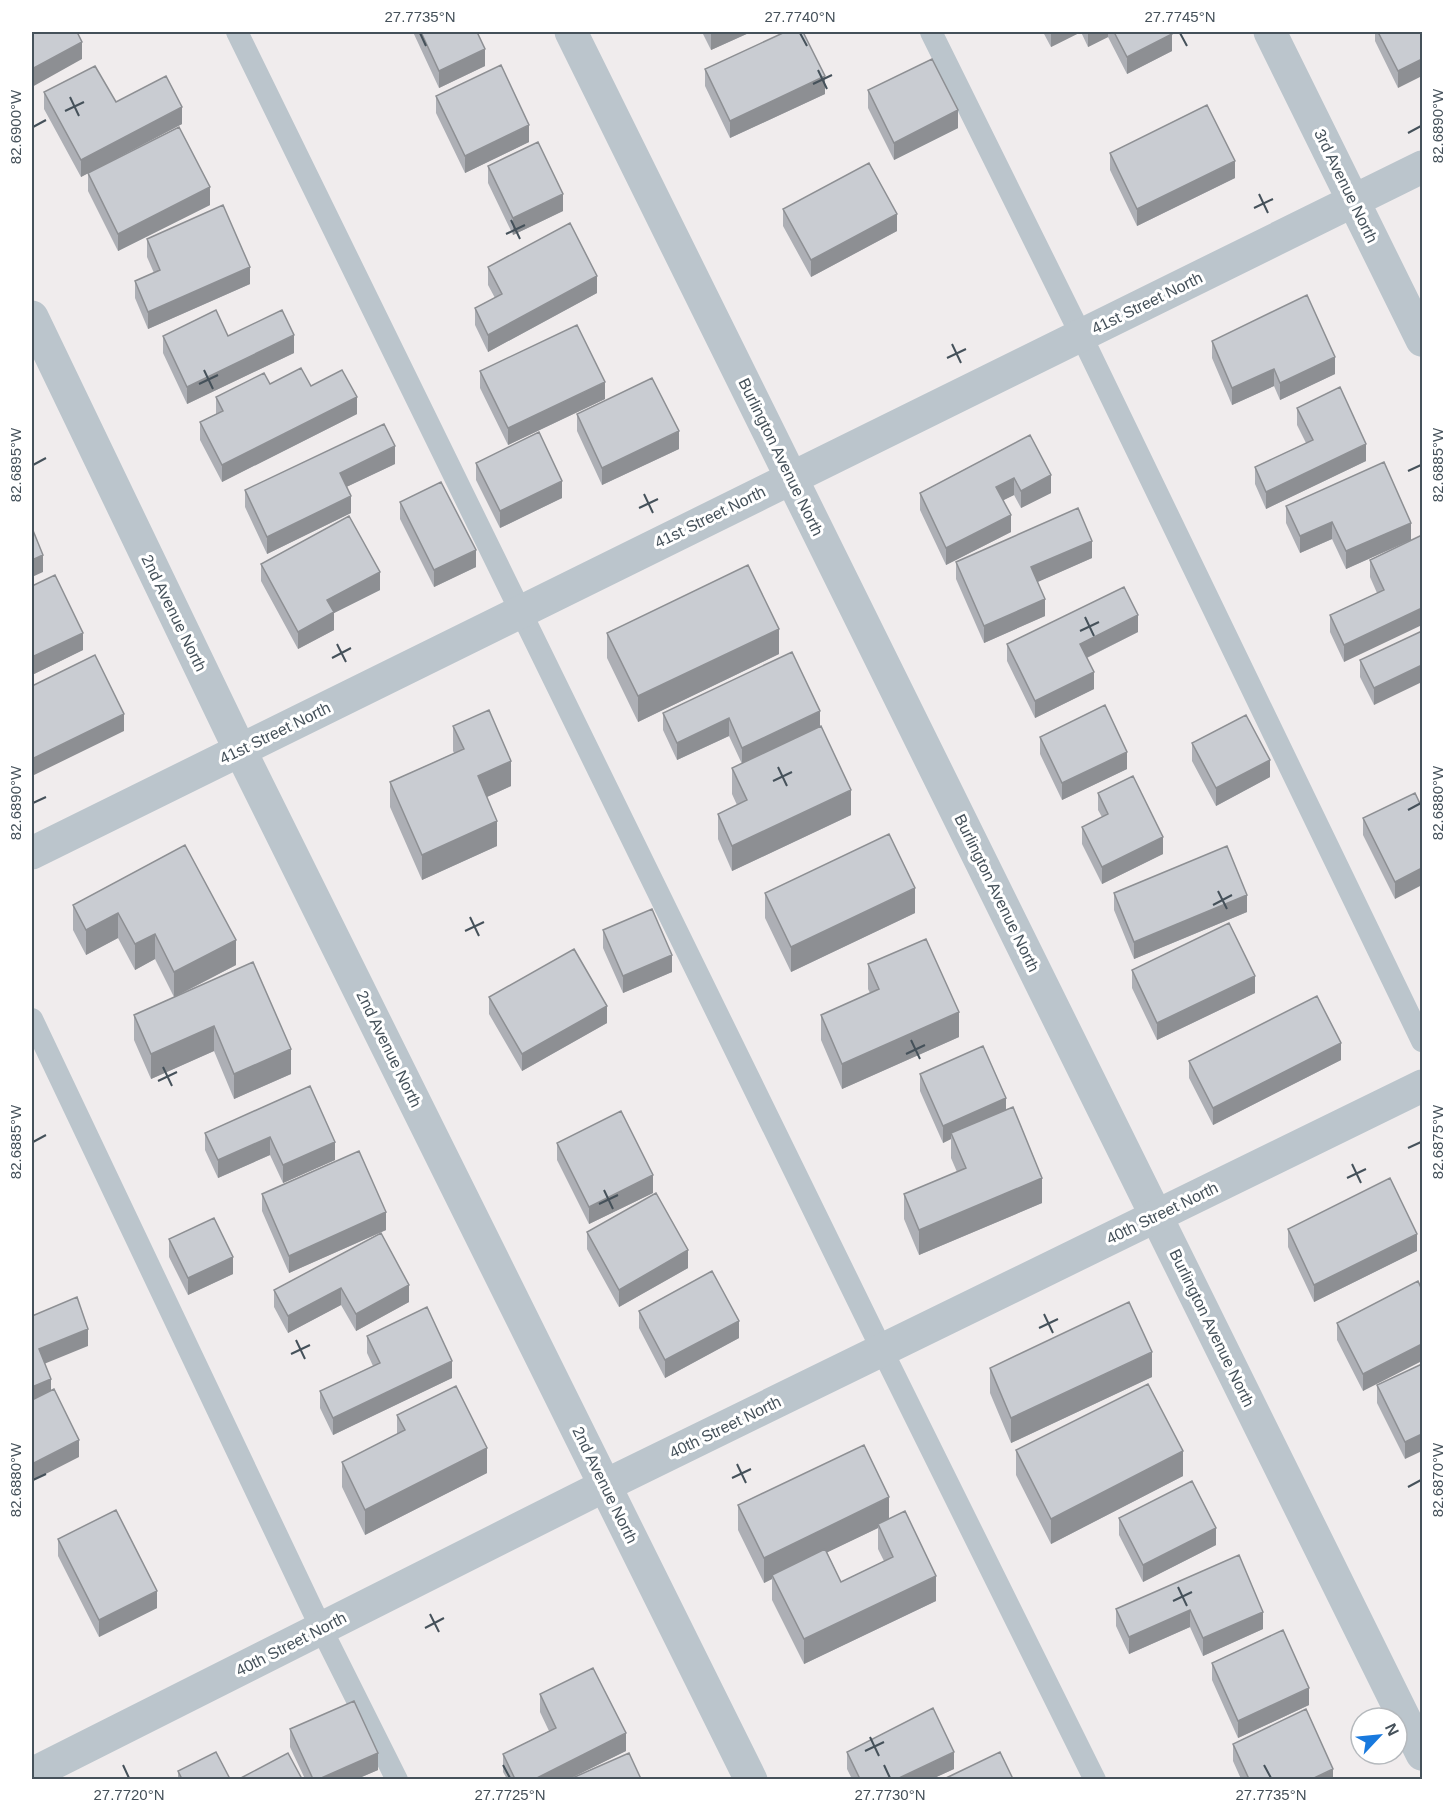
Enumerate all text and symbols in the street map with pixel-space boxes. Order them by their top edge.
text: 27.7735°N [384,8,456,25]
text: 27.7740°N [764,8,836,25]
text: 27.7745°N [1144,8,1216,25]
text: 82.6890°W [1429,88,1446,163]
text: 82.6900°W [7,89,24,164]
street label: 3rd Avenue North [1311,126,1381,246]
street label: 41st Street North [1089,269,1205,337]
street label: Burlington Avenue North [735,375,827,539]
text: 82.6895°W [7,427,24,502]
text: 82.6885°W [1429,427,1446,502]
street label: 41st Street North [652,483,768,551]
street label: 2nd Avenue North [138,552,210,674]
street label: 41st Street North [217,699,333,767]
text: 82.6890°W [7,765,24,840]
text: 82.6880°W [1429,765,1446,840]
street label: Burlington Avenue North [951,811,1043,975]
street label: 2nd Avenue North [353,988,425,1110]
text: 82.6885°W [7,1104,24,1179]
text: 82.6875°W [1429,1104,1446,1179]
street label: 40th Street North [1104,1179,1220,1247]
street label: Burlington Avenue North [1166,1246,1258,1410]
street label: 40th Street North [667,1393,783,1461]
street label: 2nd Avenue North [569,1424,641,1546]
text: 82.6880°W [7,1442,24,1517]
text: 82.6870°W [1429,1442,1446,1517]
street label: 40th Street North [233,1609,349,1679]
north arrow [1349,1706,1409,1766]
text: N [1382,1721,1402,1739]
text: 27.7720°N [93,1786,165,1803]
text: 27.7725°N [474,1786,546,1803]
text: 27.7730°N [854,1786,926,1803]
text: 27.7735°N [1235,1786,1307,1803]

